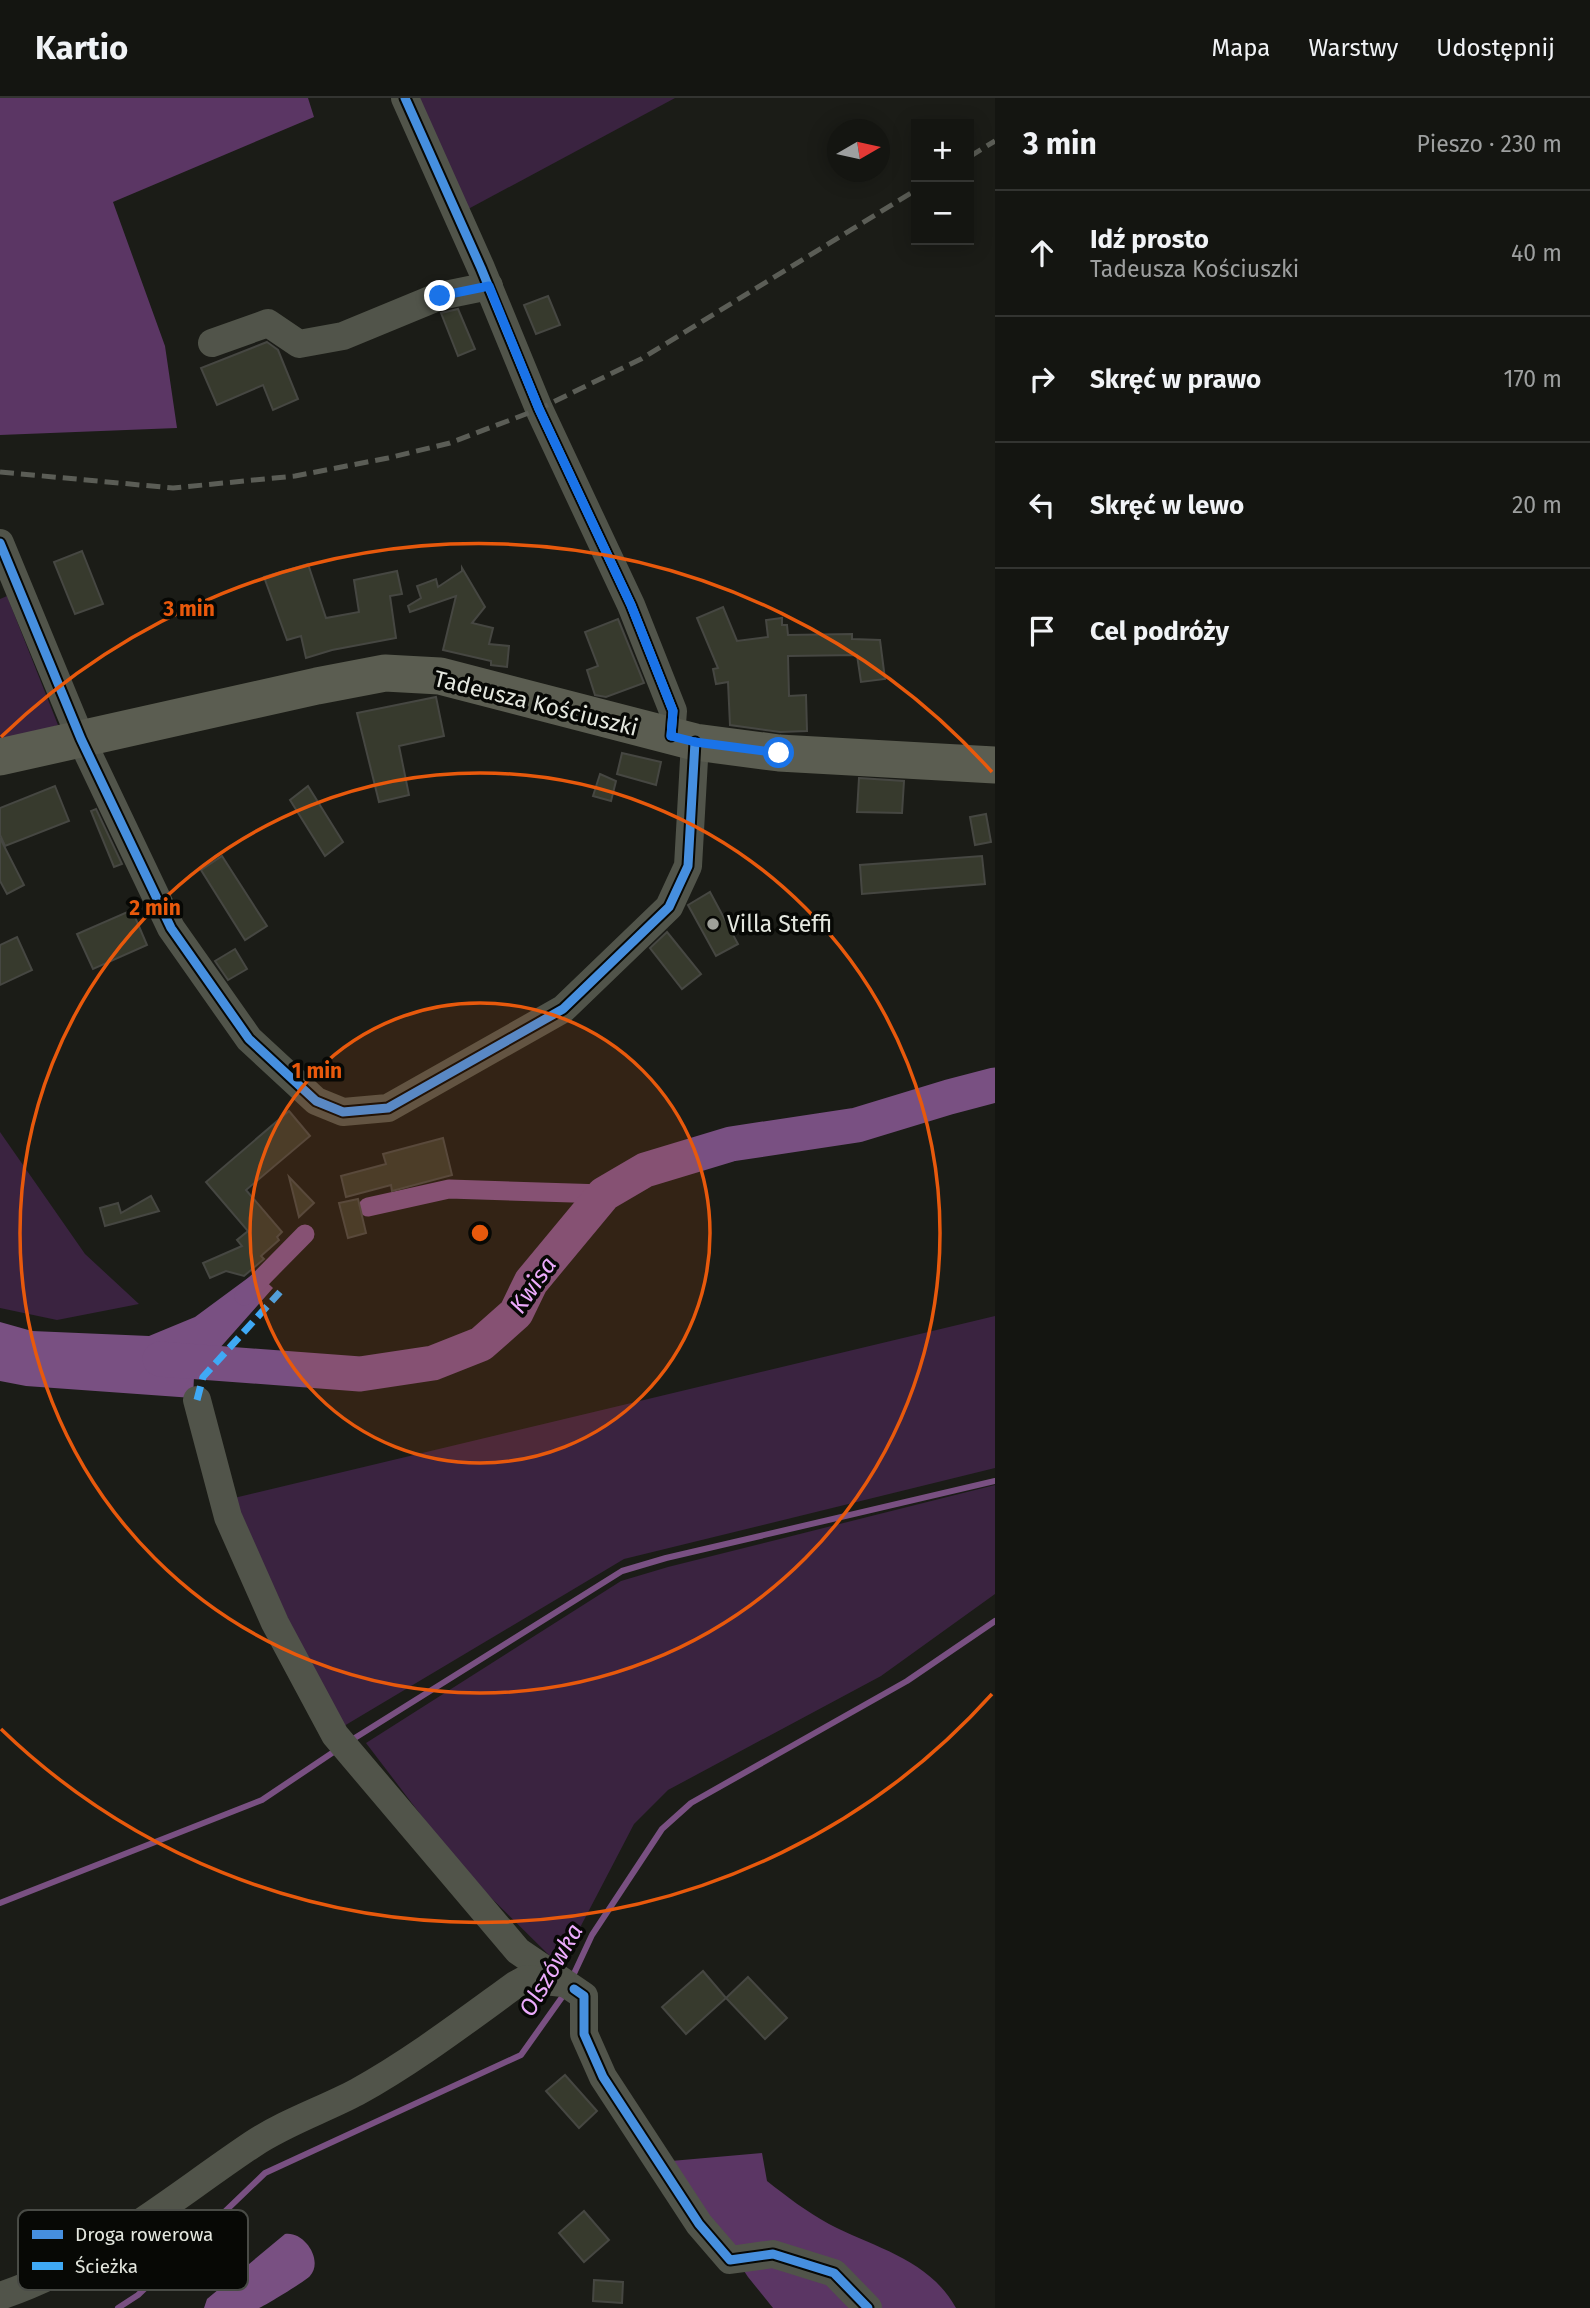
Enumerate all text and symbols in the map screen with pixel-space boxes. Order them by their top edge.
text: Kartio [35,28,128,68]
text: Mapa [1212,34,1270,62]
text: Warstwy [1308,34,1398,62]
text: Udostępnij [1436,34,1555,62]
north arrow [827,119,890,182]
map controls [911,119,974,245]
button: + [911,119,974,182]
text: 3 min [1023,126,1097,162]
text: Pieszo · 230 m [1416,130,1562,158]
button: − [911,182,974,245]
text: Idź prosto [1090,224,1209,255]
icon: ahead [1023,234,1061,272]
text: 40 m [1511,239,1562,267]
text: Tadeusza Kościuszki [1090,255,1299,283]
route end [424,280,455,311]
icon: right [1023,360,1061,398]
text: Skręć w prawo [1090,364,1261,395]
text: 170 m [1503,365,1562,393]
icon: left [1023,486,1061,524]
text: Skręć w lewo [1090,490,1244,521]
text: 20 m [1512,491,1562,519]
text: 3 min [162,596,215,622]
icon: arrive [1023,612,1061,650]
text: Cel podróży [1090,616,1229,647]
street label: Tadeusza Kościuszki [431,664,641,742]
route start [763,737,794,768]
text: 2 min [129,895,181,921]
place label: Villa Steffi [727,910,832,938]
marker: Villa Steffi [705,916,721,932]
text: 1 min [292,1058,342,1084]
centre of rings [468,1221,492,1245]
water label: Kwisa [504,1251,562,1319]
water label: Olszówka [513,1919,589,2021]
legend [18,2210,248,2290]
text: Droga rowerowa [75,2223,213,2246]
text: Ścieżka [75,2255,138,2278]

